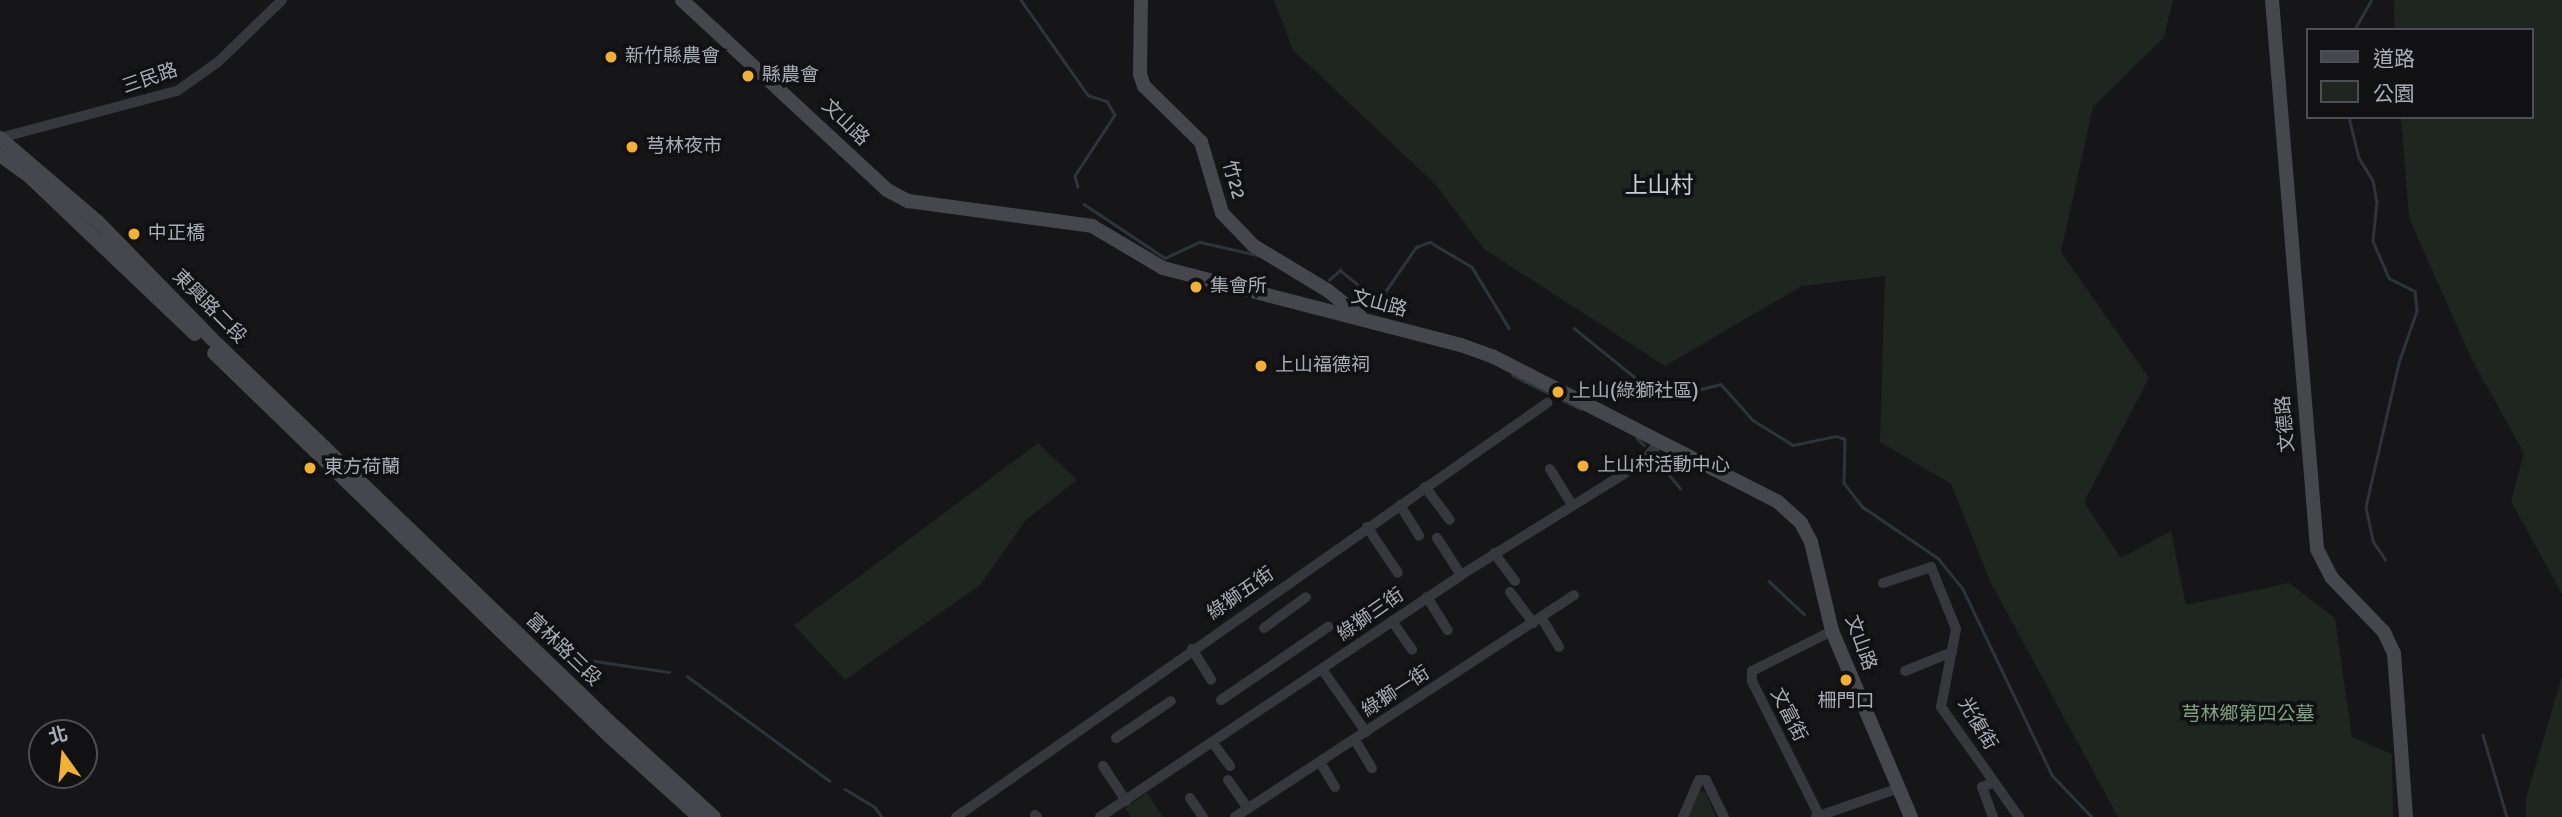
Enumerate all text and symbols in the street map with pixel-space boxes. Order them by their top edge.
legend [2306,28,2534,119]
place label: 新竹縣農會 [625,46,720,68]
text: 道路 [2373,46,2415,72]
marker: 新竹縣農會 [603,49,619,65]
street label: 三民路 [119,59,181,99]
place label: 縣農會 [762,65,819,87]
marker: 縣農會 [740,68,756,84]
text: 公園 [2373,81,2415,107]
street label: 文山路 [817,95,873,151]
place label: 芎林夜市 [646,136,722,158]
marker: 芎林夜市 [624,139,640,155]
street label: 竹22 [1217,158,1249,202]
district label: 上山村 [1625,172,1693,200]
place label: 中正橋 [148,223,205,245]
marker: 中正橋 [126,226,142,242]
street label: 東興路二段 [167,265,251,349]
place label: 集會所 [1210,276,1267,298]
marker: 集會所 [1188,279,1204,295]
street label: 文山路 [1349,286,1409,322]
place label: 上山福德祠 [1275,355,1370,377]
marker: 上山福德祠 [1253,358,1269,374]
place label: 上山(綠獅社區) [1572,381,1699,403]
marker: 上山(綠獅社區) [1550,384,1566,400]
street label: 文德路 [2272,395,2300,453]
place label: 上山村活動中心 [1597,455,1730,477]
place label: 東方荷蘭 [324,457,400,479]
marker: 上山村活動中心 [1575,458,1591,474]
marker: 東方荷蘭 [302,460,318,476]
street label: 綠獅五街 [1203,563,1279,625]
street label: 綠獅三街 [1333,584,1409,646]
street label: 富林路三段 [521,609,605,691]
street label: 文山路 [1840,612,1880,674]
street label: 綠獅一街 [1358,662,1434,722]
marker: 柵門口 [1838,672,1854,688]
street label: 文富街 [1765,684,1811,746]
place label: 柵門口 [1818,691,1874,713]
street label: 光復街 [1953,694,2001,754]
park label: 芎林鄉第四公墓 [2182,704,2314,726]
north arrow [28,719,98,789]
text: 北 [46,722,70,750]

